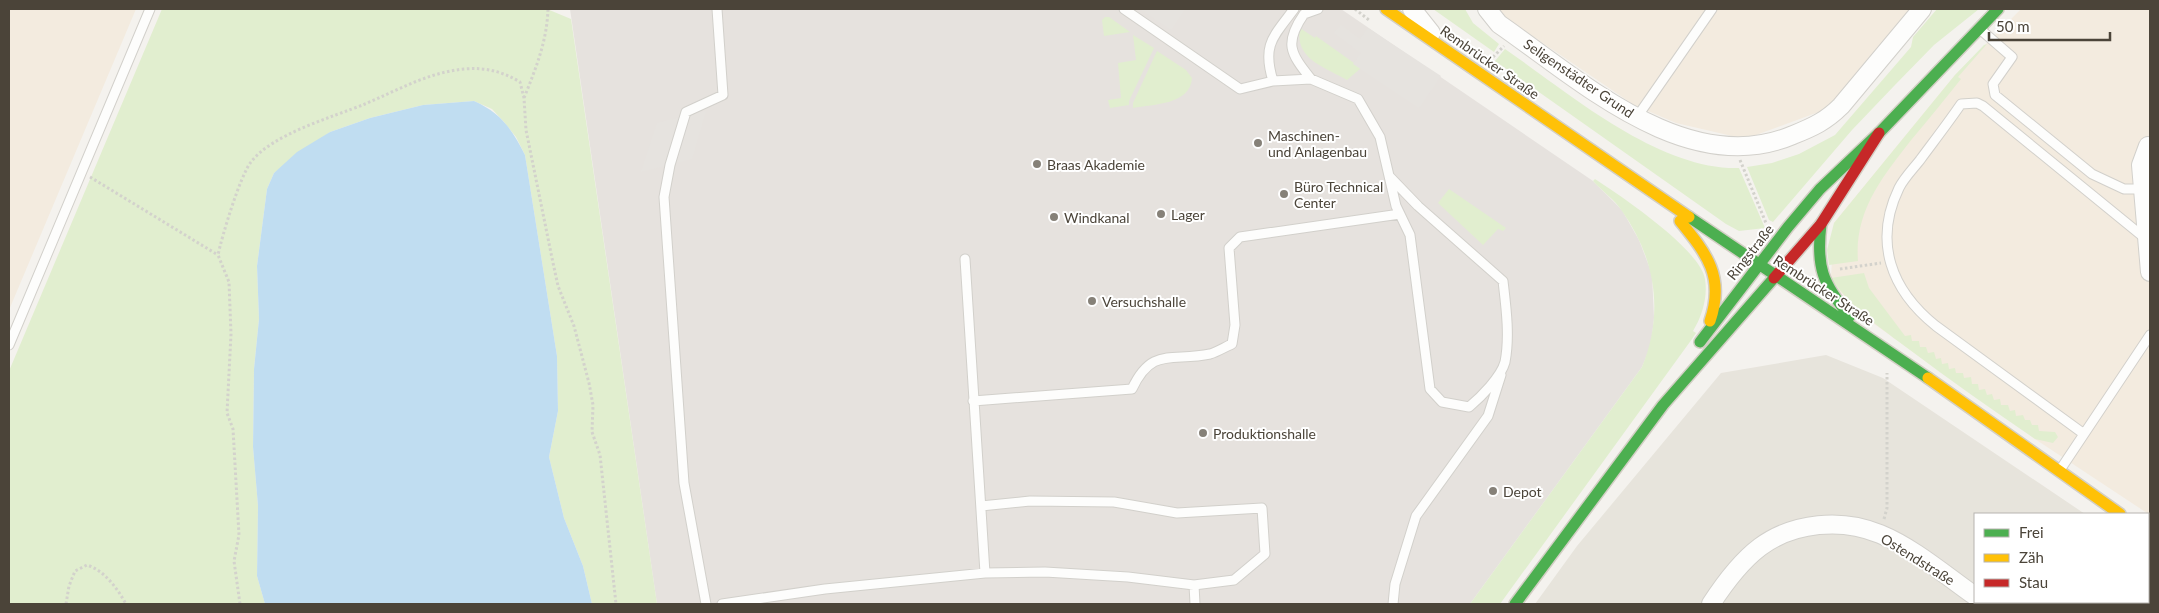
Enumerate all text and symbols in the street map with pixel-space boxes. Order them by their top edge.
scale bar [1989,10,2110,42]
text: 50 m [1996,17,2030,35]
street label: Rembrücker Straße [1437,22,1543,102]
street label: Seligenstädter Grund [1521,35,1637,121]
place label: Maschinen- und Anlagenbau [1268,127,1367,160]
marker: Maschinen- und Anlagenbau [1252,137,1264,149]
place label: Braas Akademie [1047,156,1145,173]
marker: Braas Akademie [1031,158,1043,170]
place label: Büro Technical Center [1294,178,1383,211]
marker: Büro Technical Center [1278,188,1290,200]
place label: Lager [1171,206,1205,223]
marker: Lager [1155,208,1167,220]
place label: Windkanal [1064,209,1130,226]
marker: Windkanal [1048,211,1060,223]
street label: Ringstraße [1723,221,1777,283]
street label: Rembrücker Straße [1770,251,1878,329]
place label: Versuchshalle [1102,293,1186,310]
marker: Versuchshalle [1086,295,1098,307]
place label: Produktionshalle [1213,425,1316,442]
marker: Produktionshalle [1197,427,1209,439]
place label: Depot [1503,483,1542,500]
marker: Depot [1487,485,1499,497]
legend [1974,513,2149,603]
text: Frei [2019,523,2044,541]
street label: Ostendstraße [1878,530,1958,588]
text: Zäh [2019,548,2044,566]
text: Stau [2019,573,2048,591]

